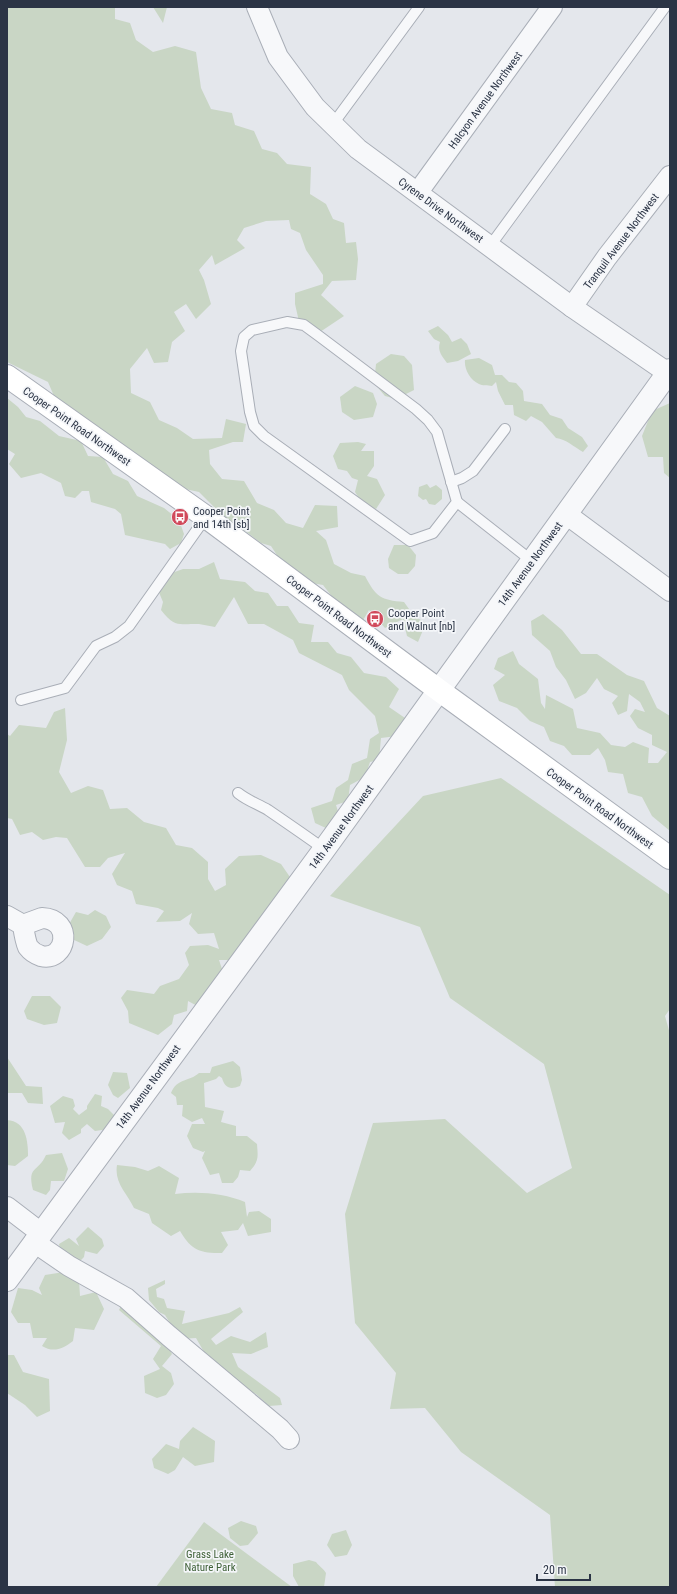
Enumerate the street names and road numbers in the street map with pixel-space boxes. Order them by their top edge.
street label: Halcyon Avenue Northwest [446,49,525,151]
street label: Cyrene Drive Northwest [396,175,486,246]
street label: Tranquil Avenue Northwest [581,191,662,292]
street label: Cooper Point Road Northwest [20,384,133,469]
street label: 14th Avenue Northwest [495,520,565,609]
street label: Cooper Point Road Northwest [283,572,394,660]
street label: Cooper Point Road Northwest [544,765,656,851]
street label: 14th Avenue Northwest [306,783,376,872]
street label: 14th Avenue Northwest [113,1043,183,1132]

